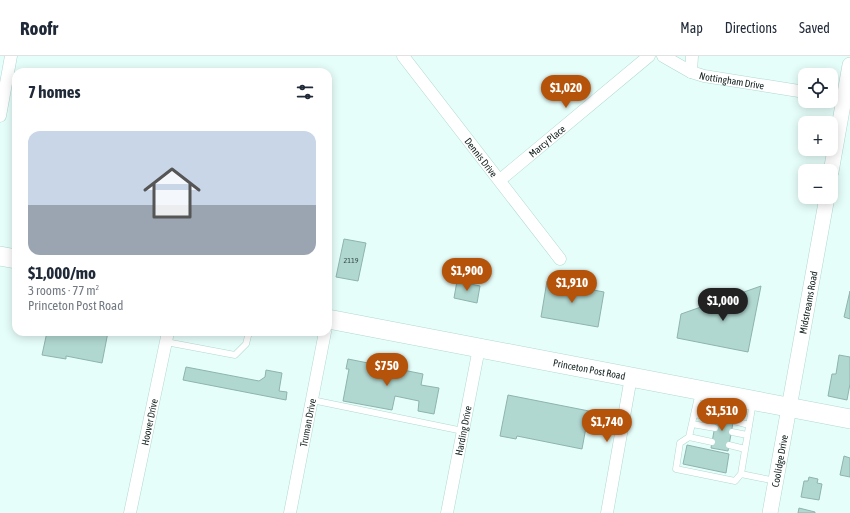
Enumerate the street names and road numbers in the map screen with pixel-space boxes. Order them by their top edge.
street label: Nottingham Drive [698,70,765,92]
street label: Marcy Place [527,123,568,160]
street label: Dennis Drive [462,136,500,180]
street label: Midstreams Road [797,270,820,335]
street label: Princeton Post Road [552,357,626,382]
street label: Hoover Drive [139,397,160,446]
street label: Truman Drive [298,397,318,448]
street label: Harding Drive [453,404,474,456]
street label: Coolidge Drive [770,433,790,488]

